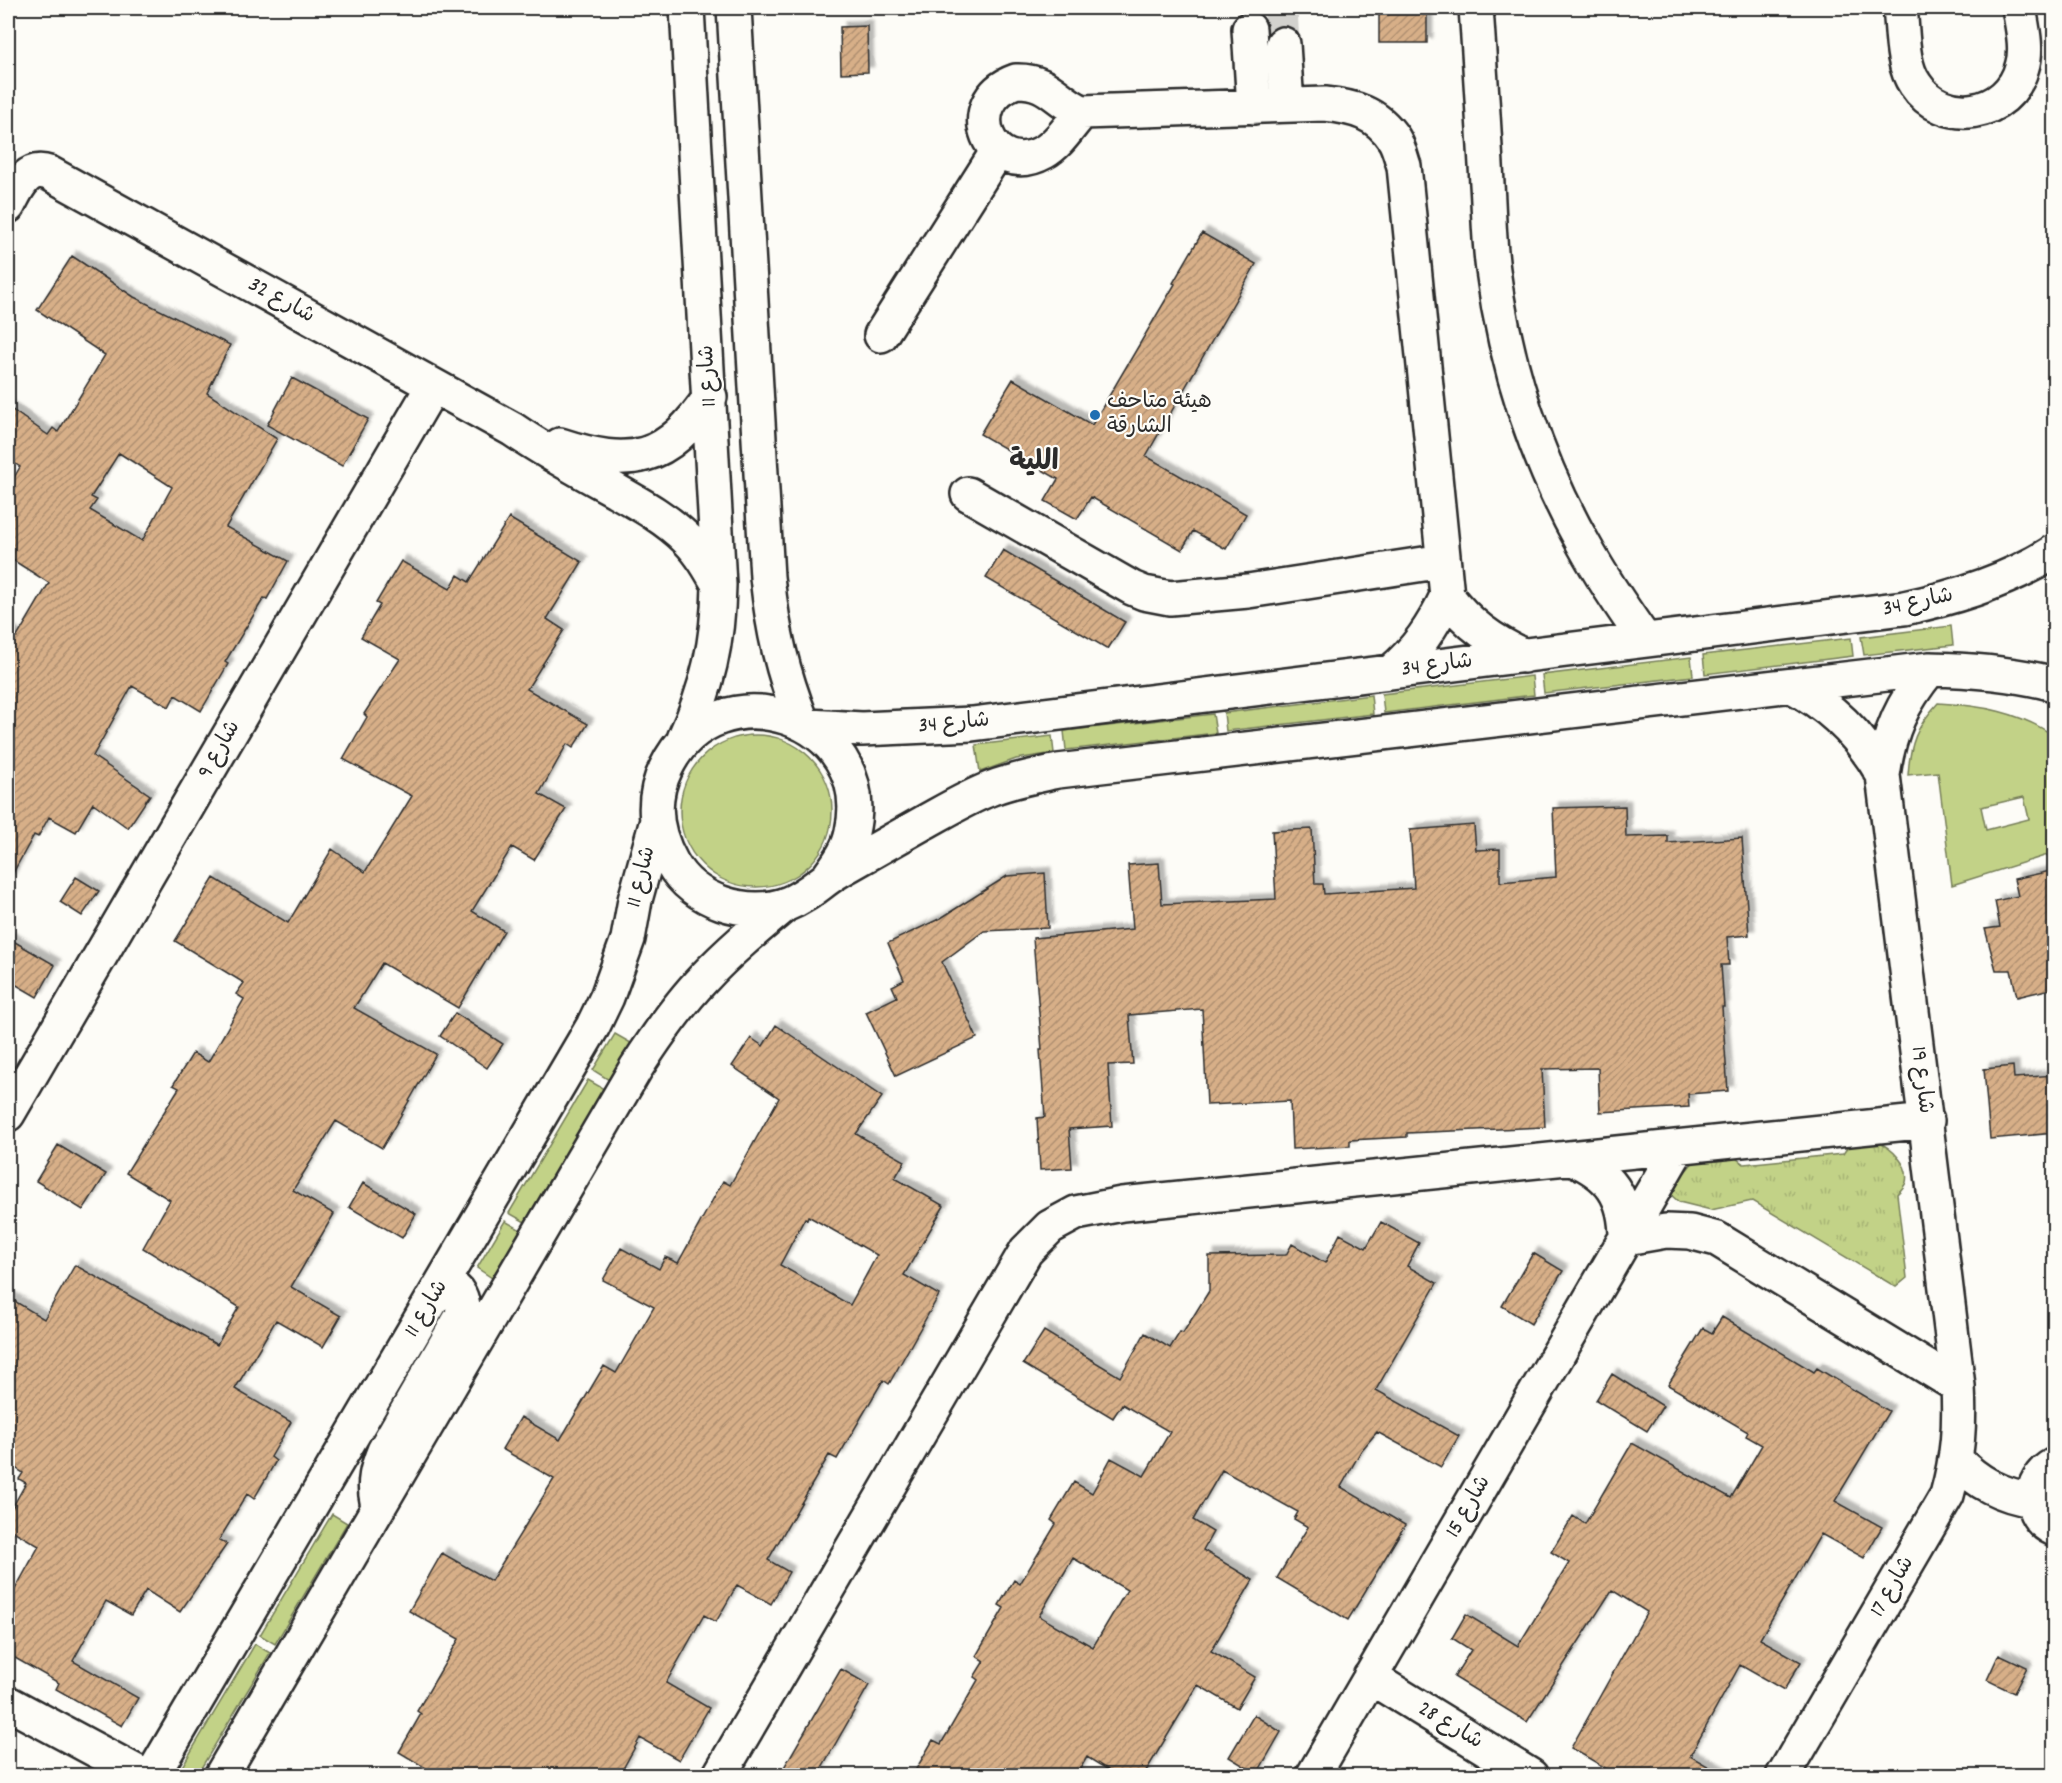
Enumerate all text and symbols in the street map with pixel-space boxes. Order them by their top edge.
street label: شارع 32 [242,270,320,332]
street label: شارع 11 [692,344,726,408]
place label: هيئة متاحف الشارقة [1107,387,1212,443]
marker: هيئة متاحف الشارقة [1088,408,1102,422]
district label: اللية [1009,444,1059,484]
street label: شارع 34 [1880,580,1956,626]
street label: شارع 34 [1400,646,1474,686]
street label: شارع 34 [917,705,991,743]
street label: شارع 9 [191,715,249,785]
street label: شارع 11 [619,843,665,911]
street label: شارع 19 [1901,1045,1941,1115]
street label: شارع 11 [398,1274,456,1344]
street label: شارع 15 [1439,1470,1499,1544]
street label: شارع 17 [1863,1551,1923,1623]
street label: شارع 28 [1412,1694,1488,1758]

